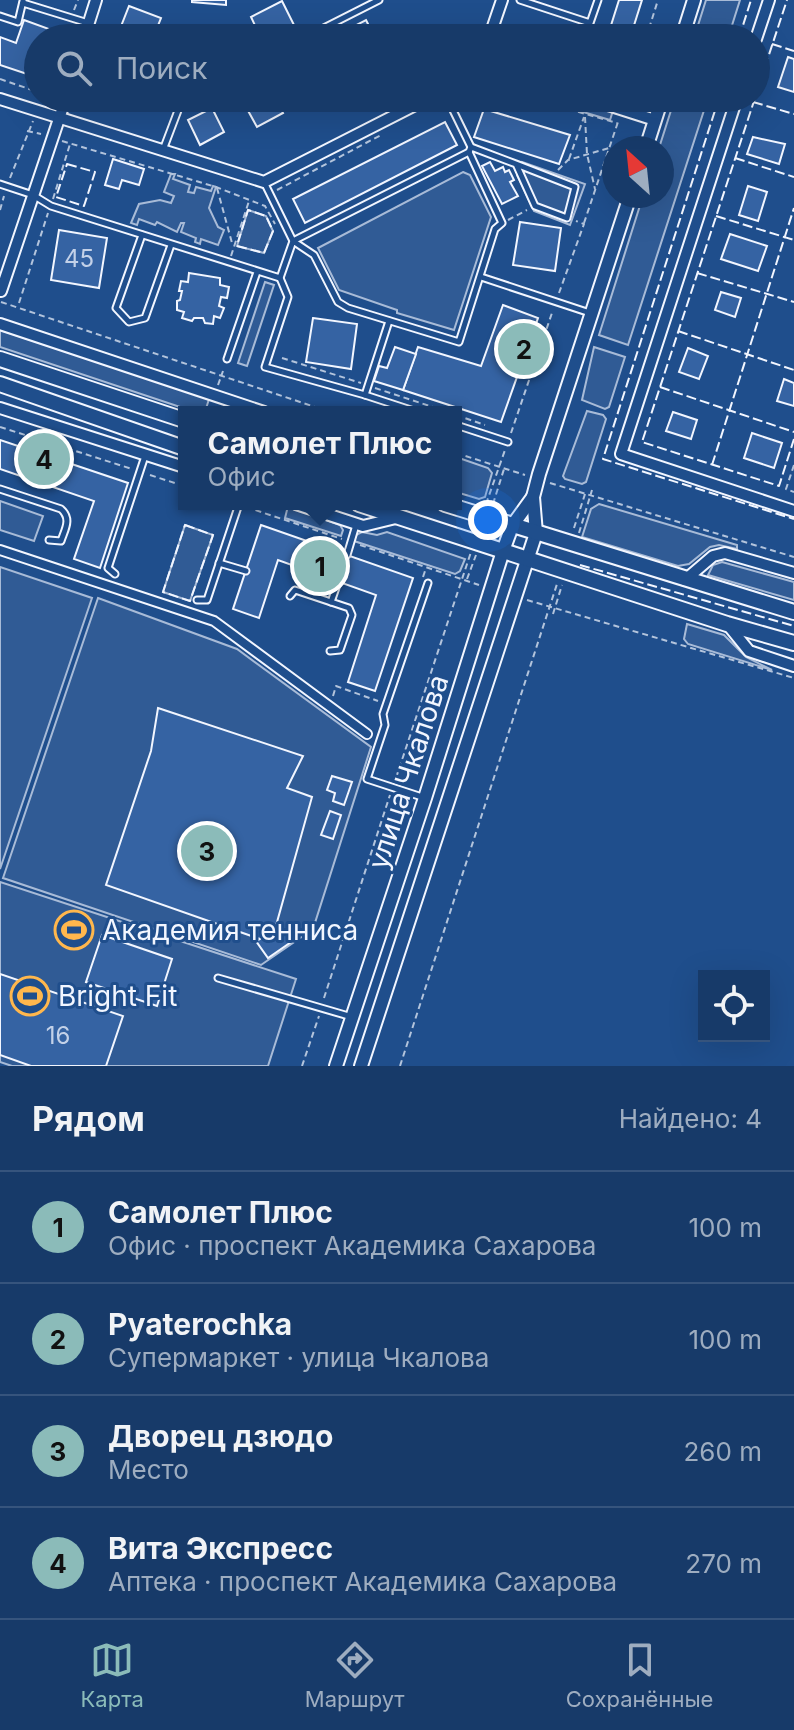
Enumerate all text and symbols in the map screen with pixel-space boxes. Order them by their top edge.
search box [24,24,770,112]
icon: search [52,46,96,90]
text: Поиск [116,50,207,86]
north arrow [602,136,674,208]
house number: 45 [64,244,94,273]
pin: 2 [498,319,550,379]
popup [178,406,462,510]
text: Самолет Плюс [208,425,432,461]
pin: 4 [18,429,70,489]
text: Офис [208,461,276,492]
your location [468,500,508,540]
pin: 1 [294,536,346,596]
street label: улица Чкалова [361,671,455,873]
pin: 3 [181,821,233,881]
sports icon: Академия тенниса [53,909,95,951]
place label: Академия тенниса [102,913,358,947]
map controls [698,970,770,1042]
button: locate [698,970,770,1042]
sports icon: Bright Fit [9,975,51,1017]
place label: Bright Fit [58,979,177,1013]
house number: 16 [46,1021,70,1050]
text: Рядом [32,1098,145,1139]
text: Найдено: 4 [619,1103,762,1134]
text: Самолет Плюс [108,1194,333,1230]
text: 1 [52,1212,64,1243]
text: 100 m [689,1212,762,1243]
text: Офис · проспект Академика Сахарова [108,1230,596,1261]
text: Pyaterochka [108,1306,292,1342]
text: 2 [50,1324,66,1355]
text: 100 m [689,1324,762,1355]
text: Супермаркет · улица Чкалова [108,1342,489,1373]
text: Дворец дзюдо [108,1418,333,1454]
text: 3 [50,1436,66,1467]
text: 260 m [684,1436,762,1467]
text: Место [108,1454,189,1485]
text: Вита Экспресс [108,1530,333,1566]
text: 4 [49,1548,67,1579]
text: 270 m [685,1548,762,1579]
text: Аптека · проспект Академика Сахарова [108,1566,617,1597]
tab: Карта [81,1638,144,1712]
tab: Маршрут [305,1638,405,1712]
tab: Сохранённые [566,1638,713,1712]

